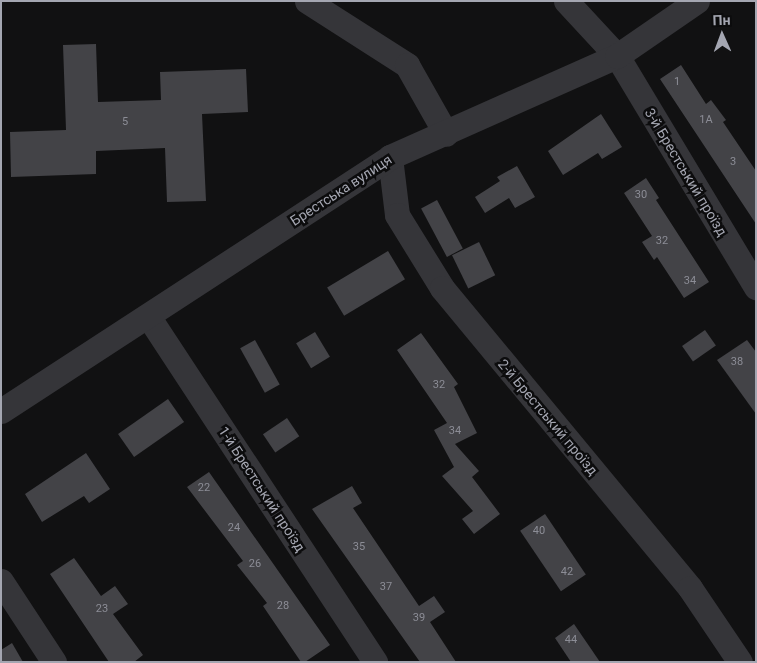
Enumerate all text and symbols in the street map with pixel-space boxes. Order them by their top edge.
north arrow [697,10,747,60]
text: Пн [712,12,731,28]
house number: 1 [674,75,680,89]
street label: 3-й Брестський проїзд [641,105,731,239]
house number: 1А [699,113,713,127]
house number: 5 [122,115,128,129]
street label: Брестська вулиця [287,151,395,229]
house number: 3 [730,155,736,169]
house number: 30 [635,188,647,202]
house number: 32 [656,234,668,248]
house number: 34 [684,274,696,288]
house number: 38 [731,355,743,369]
street label: 2-й Брестський проїзд [495,356,601,478]
house number: 32 [433,378,445,392]
street label: 1-й Брестський проїзд [215,423,309,555]
house number: 34 [449,424,461,438]
house number: 22 [198,481,210,495]
house number: 24 [228,521,240,535]
house number: 40 [533,524,545,538]
house number: 35 [353,540,365,554]
house number: 26 [249,557,261,571]
house number: 42 [561,565,573,579]
house number: 37 [380,580,392,594]
house number: 28 [277,599,289,613]
house number: 23 [96,602,108,616]
house number: 39 [413,611,425,625]
house number: 44 [565,633,577,647]

